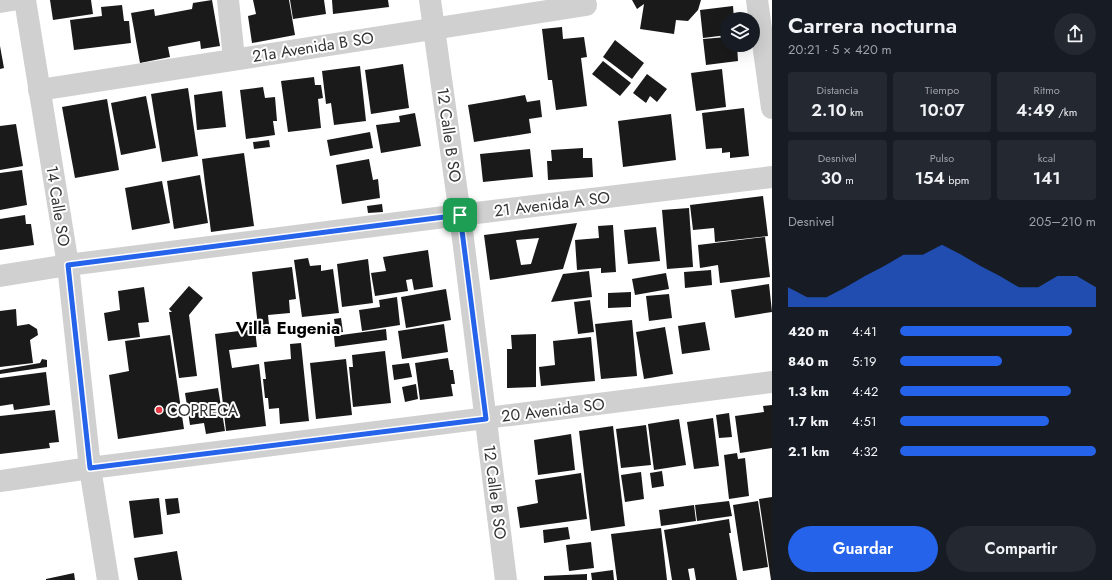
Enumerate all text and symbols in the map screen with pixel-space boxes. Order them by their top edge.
text: Carrera nocturna [788,9,957,41]
map controls [720,12,760,52]
button: layers [720,12,760,52]
button: share [1054,13,1096,55]
street label: 21a Avenida B SO [250,26,376,68]
text: 20:21 · 5 × 420 m [788,40,892,59]
text: Distancia [816,82,858,98]
text: Tiempo [925,82,959,98]
text: Ritmo [1034,82,1060,98]
street label: 12 Calle B SO [431,86,467,184]
text: 2.10 [811,98,847,122]
text: 10:07 [919,98,965,122]
text: 4:49 [1016,98,1055,122]
text: km [847,104,863,120]
text: /km [1055,104,1077,120]
text: Desnivel [818,150,857,166]
text: Pulso [930,150,954,166]
text: kcal [1038,150,1056,166]
street label: 14 Calle SO [40,164,76,248]
text: 30 [821,166,842,190]
text: 154 [915,166,945,190]
text: 141 [1033,166,1061,190]
text: m [842,172,854,188]
text: bpm [945,172,969,188]
street label: 21 Avenida A SO [493,185,611,223]
pin [443,198,477,232]
icon: arrive [449,204,471,226]
text: Desnivel [788,212,834,231]
text: 205–210 m [1029,212,1096,231]
district label: Villa Eugenia [235,316,340,340]
text: 420 m [788,322,829,341]
text: 4:41 [852,322,877,341]
text: 840 m [788,352,828,371]
text: 5:19 [852,352,877,371]
text: 1.3 km [788,382,829,401]
text: 4:42 [852,382,878,401]
street label: 20 Avenida SO [500,392,606,428]
place label: COPRECA [167,399,239,422]
marker: COPRECA [154,405,164,415]
text: 1.7 km [788,412,829,431]
text: 4:51 [852,412,877,431]
text: 2.1 km [788,442,829,461]
text: 4:32 [852,442,878,461]
street label: 12 Calle B SO [478,443,512,541]
button: Guardar [788,526,938,572]
button: Compartir [946,526,1096,572]

